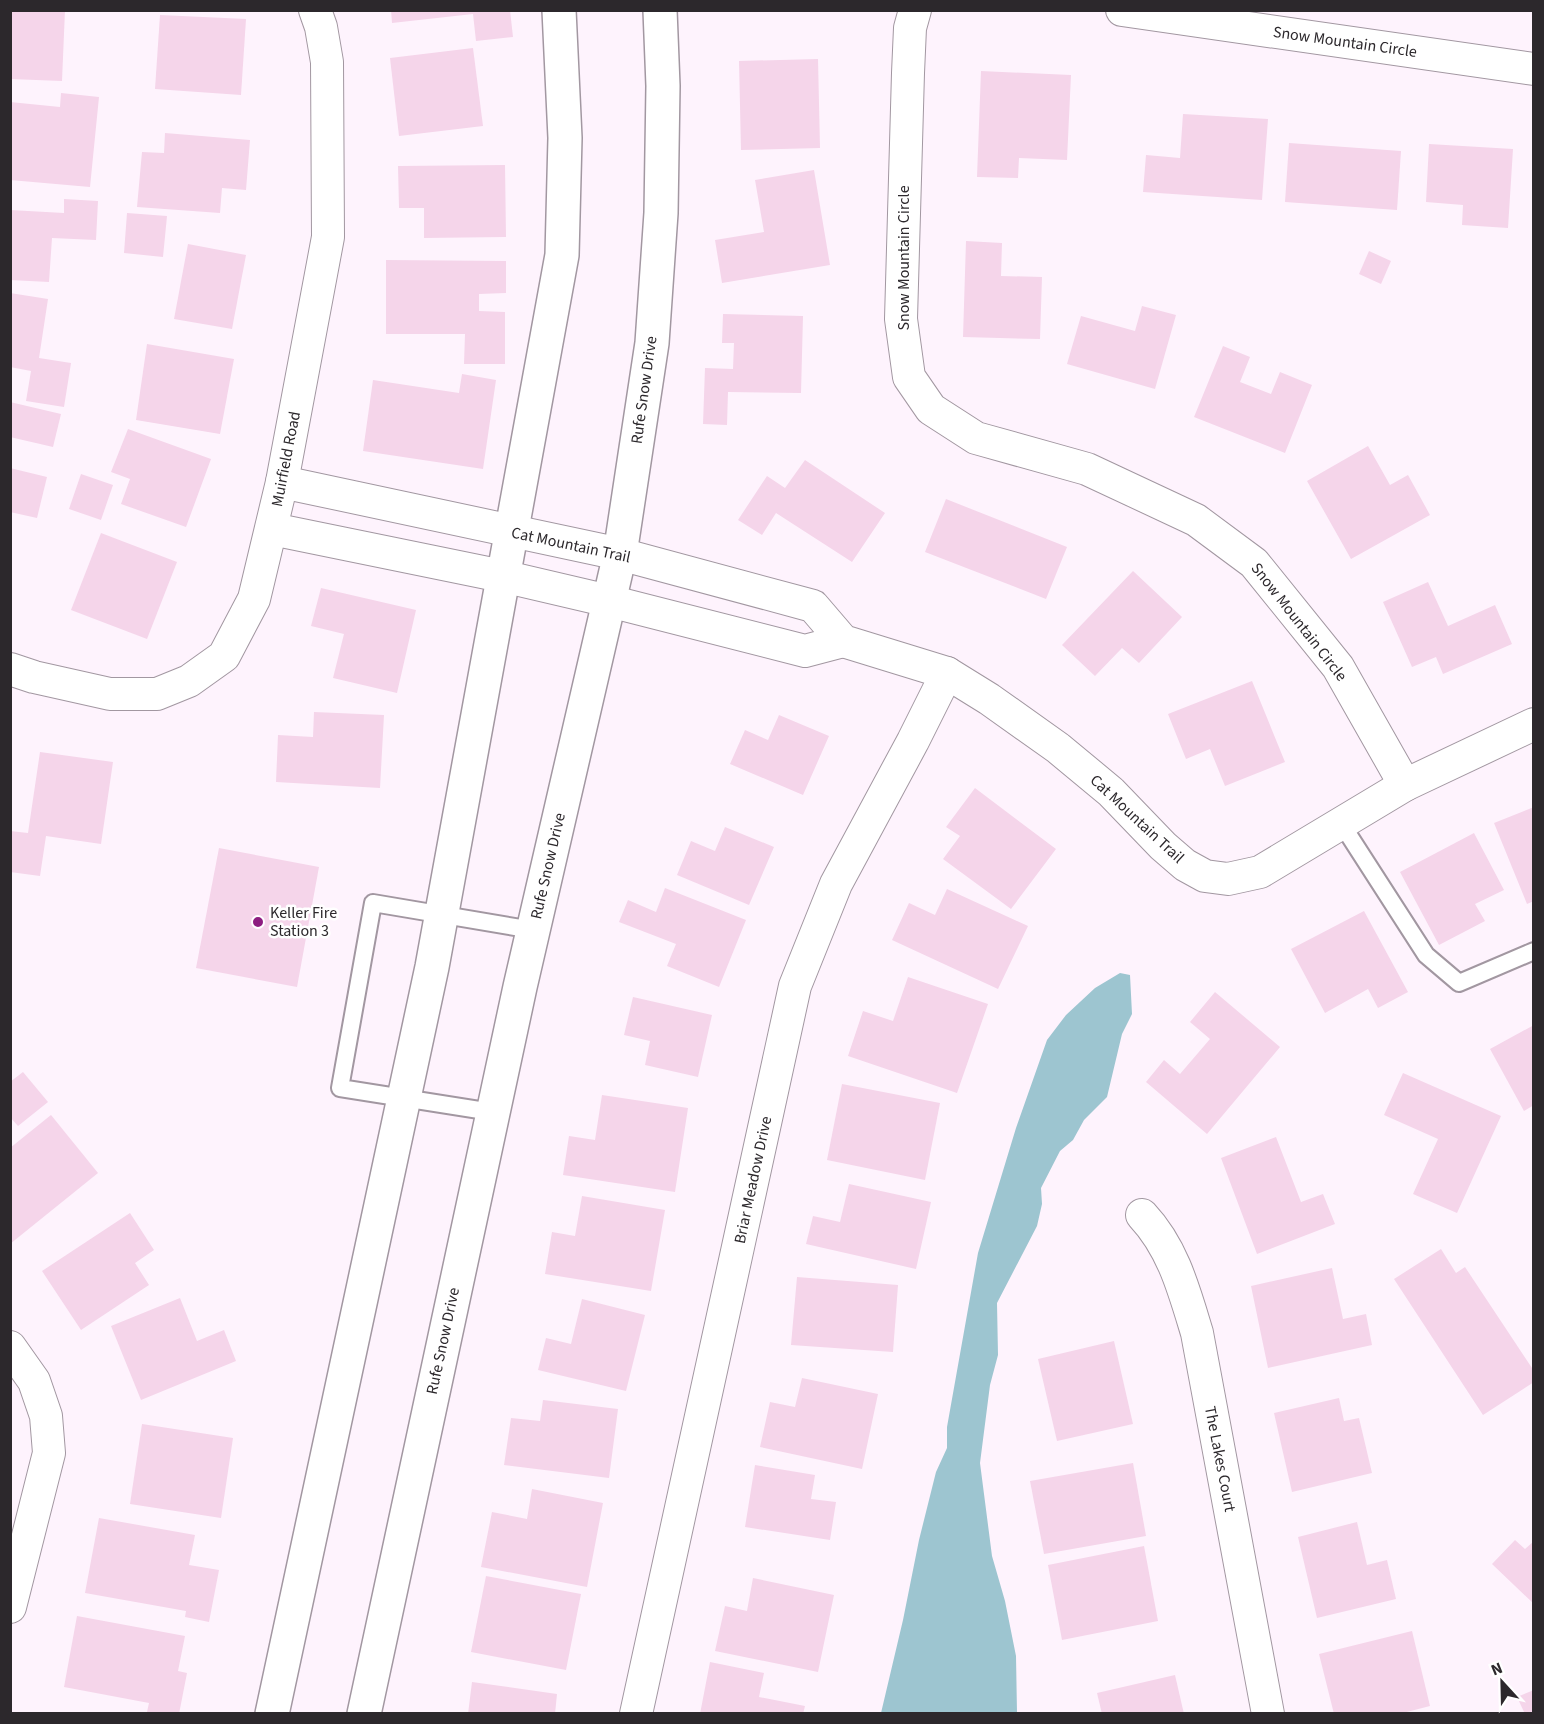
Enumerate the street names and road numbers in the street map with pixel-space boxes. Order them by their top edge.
street label: Snow Mountain Circle [1272,21,1418,63]
street label: Snow Mountain Circle [893,185,915,331]
street label: Rufe Snow Drive [626,335,662,445]
street label: Muirfield Road [266,409,306,509]
street label: Cat Mountain Trail [509,522,633,568]
street label: Snow Mountain Circle [1246,558,1352,686]
street label: Cat Mountain Trail [1085,770,1189,868]
street label: Rufe Snow Drive [525,810,571,921]
street label: Briar Meadow Drive [729,1114,777,1246]
street label: Rufe Snow Drive [421,1285,465,1396]
street label: The Lakes Court [1199,1404,1241,1514]

